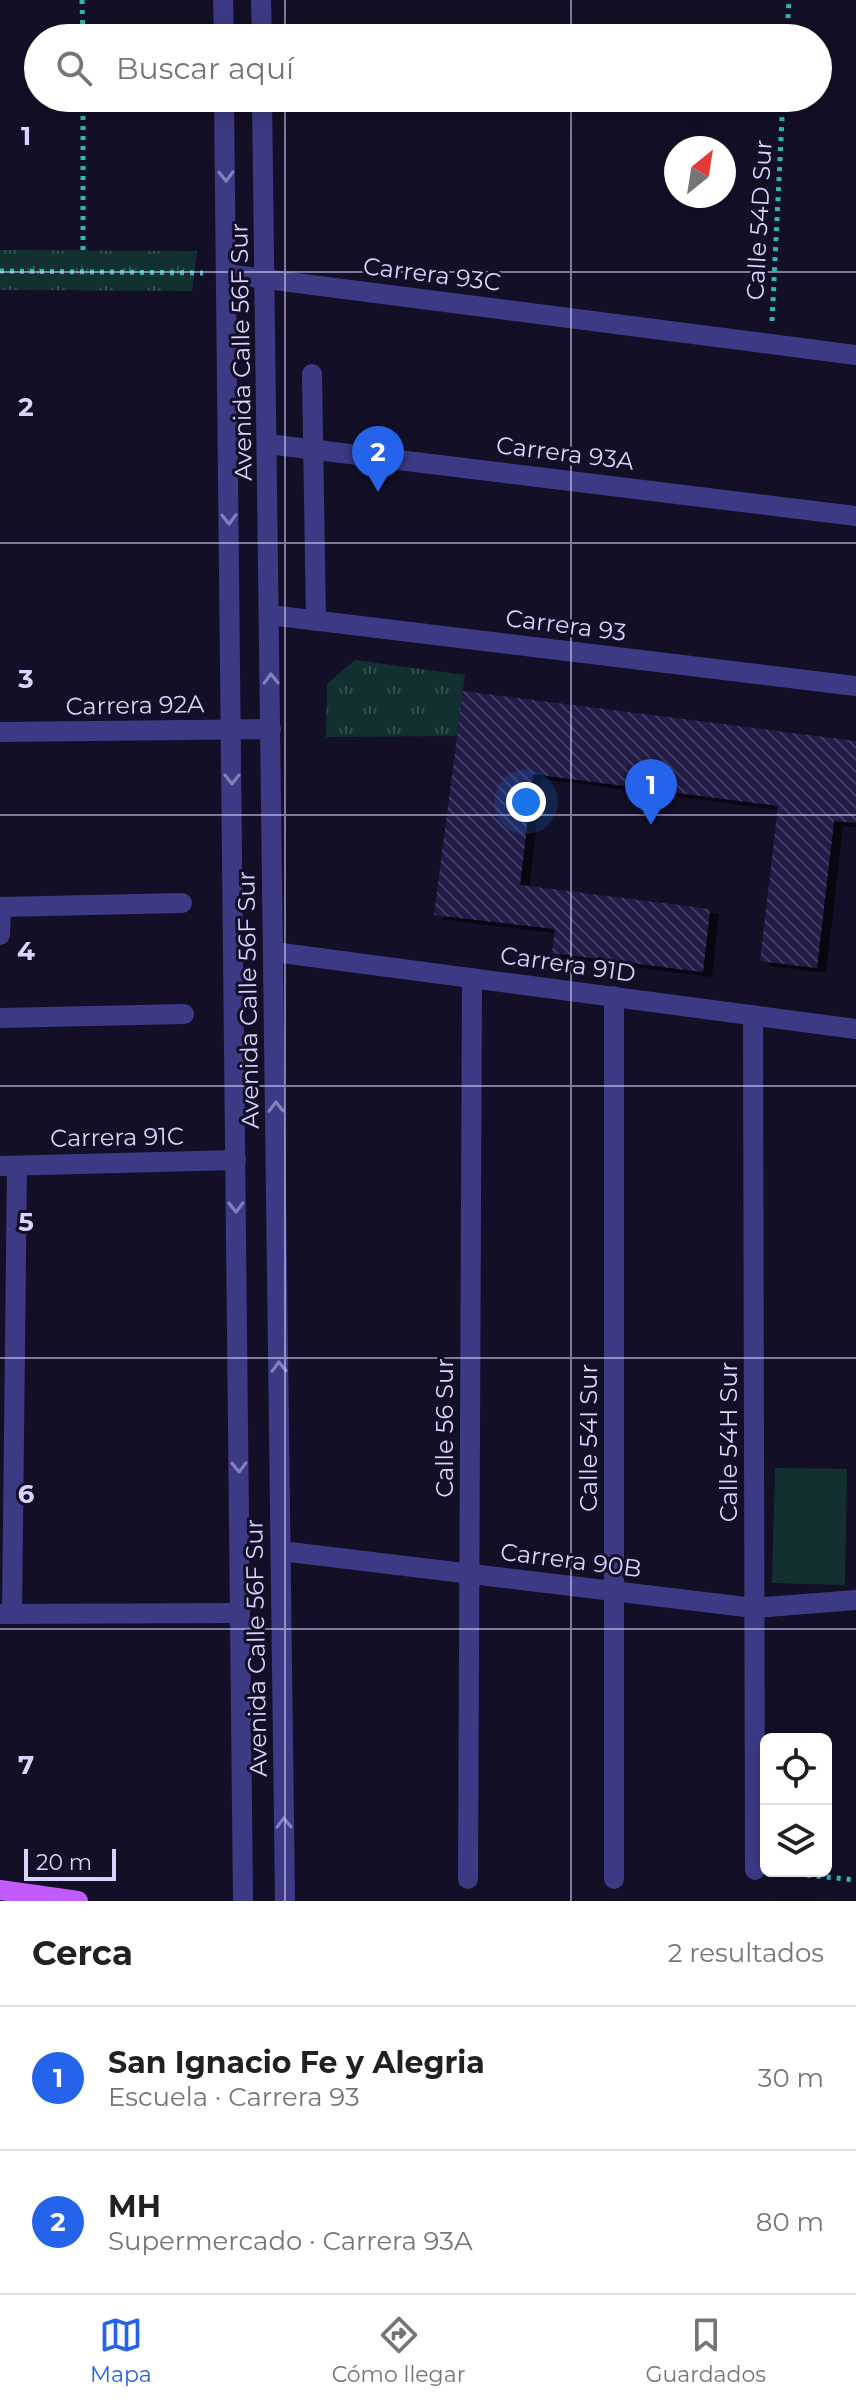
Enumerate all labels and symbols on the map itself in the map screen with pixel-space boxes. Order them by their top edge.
text: 1 [21,120,31,152]
north arrow [664,136,736,208]
street label: Calle 54D Sur [740,139,778,301]
one-way arrow [217,170,234,183]
street label: Avenida Calle 56F Sur [224,223,258,481]
street label: Carrera 93C [362,251,502,297]
text: 2 [18,391,34,423]
pin: 2 [352,426,404,492]
street label: Carrera 93A [494,430,636,476]
one-way arrow [220,513,238,526]
street label: Carrera 93 [504,603,628,647]
text: 3 [17,663,34,695]
one-way arrow [262,672,280,685]
street label: Carrera 92A [65,689,205,721]
pin: 1 [625,759,677,825]
one-way arrow [223,773,241,786]
your location [506,782,546,822]
street label: Avenida Calle 56F Sur [231,871,265,1129]
text: 4 [17,935,35,967]
street label: Carrera 91D [498,940,638,988]
one-way arrow [267,1100,284,1113]
street label: Carrera 91C [50,1121,184,1153]
one-way arrow [227,1201,245,1214]
text: 5 [18,1206,34,1238]
street label: Calle 56 Sur [430,1358,459,1498]
one-way arrow [270,1360,287,1373]
street label: Calle 54H Sur [714,1362,743,1522]
street label: Calle 54I Sur [574,1364,603,1512]
one-way arrow [230,1461,248,1474]
text: 6 [18,1478,35,1510]
street label: Avenida Calle 56F Sur [239,1519,273,1777]
street label: Carrera 90B [499,1537,643,1583]
text: 7 [18,1749,34,1781]
one-way arrow [275,1816,293,1829]
scale bar [24,1845,116,1881]

